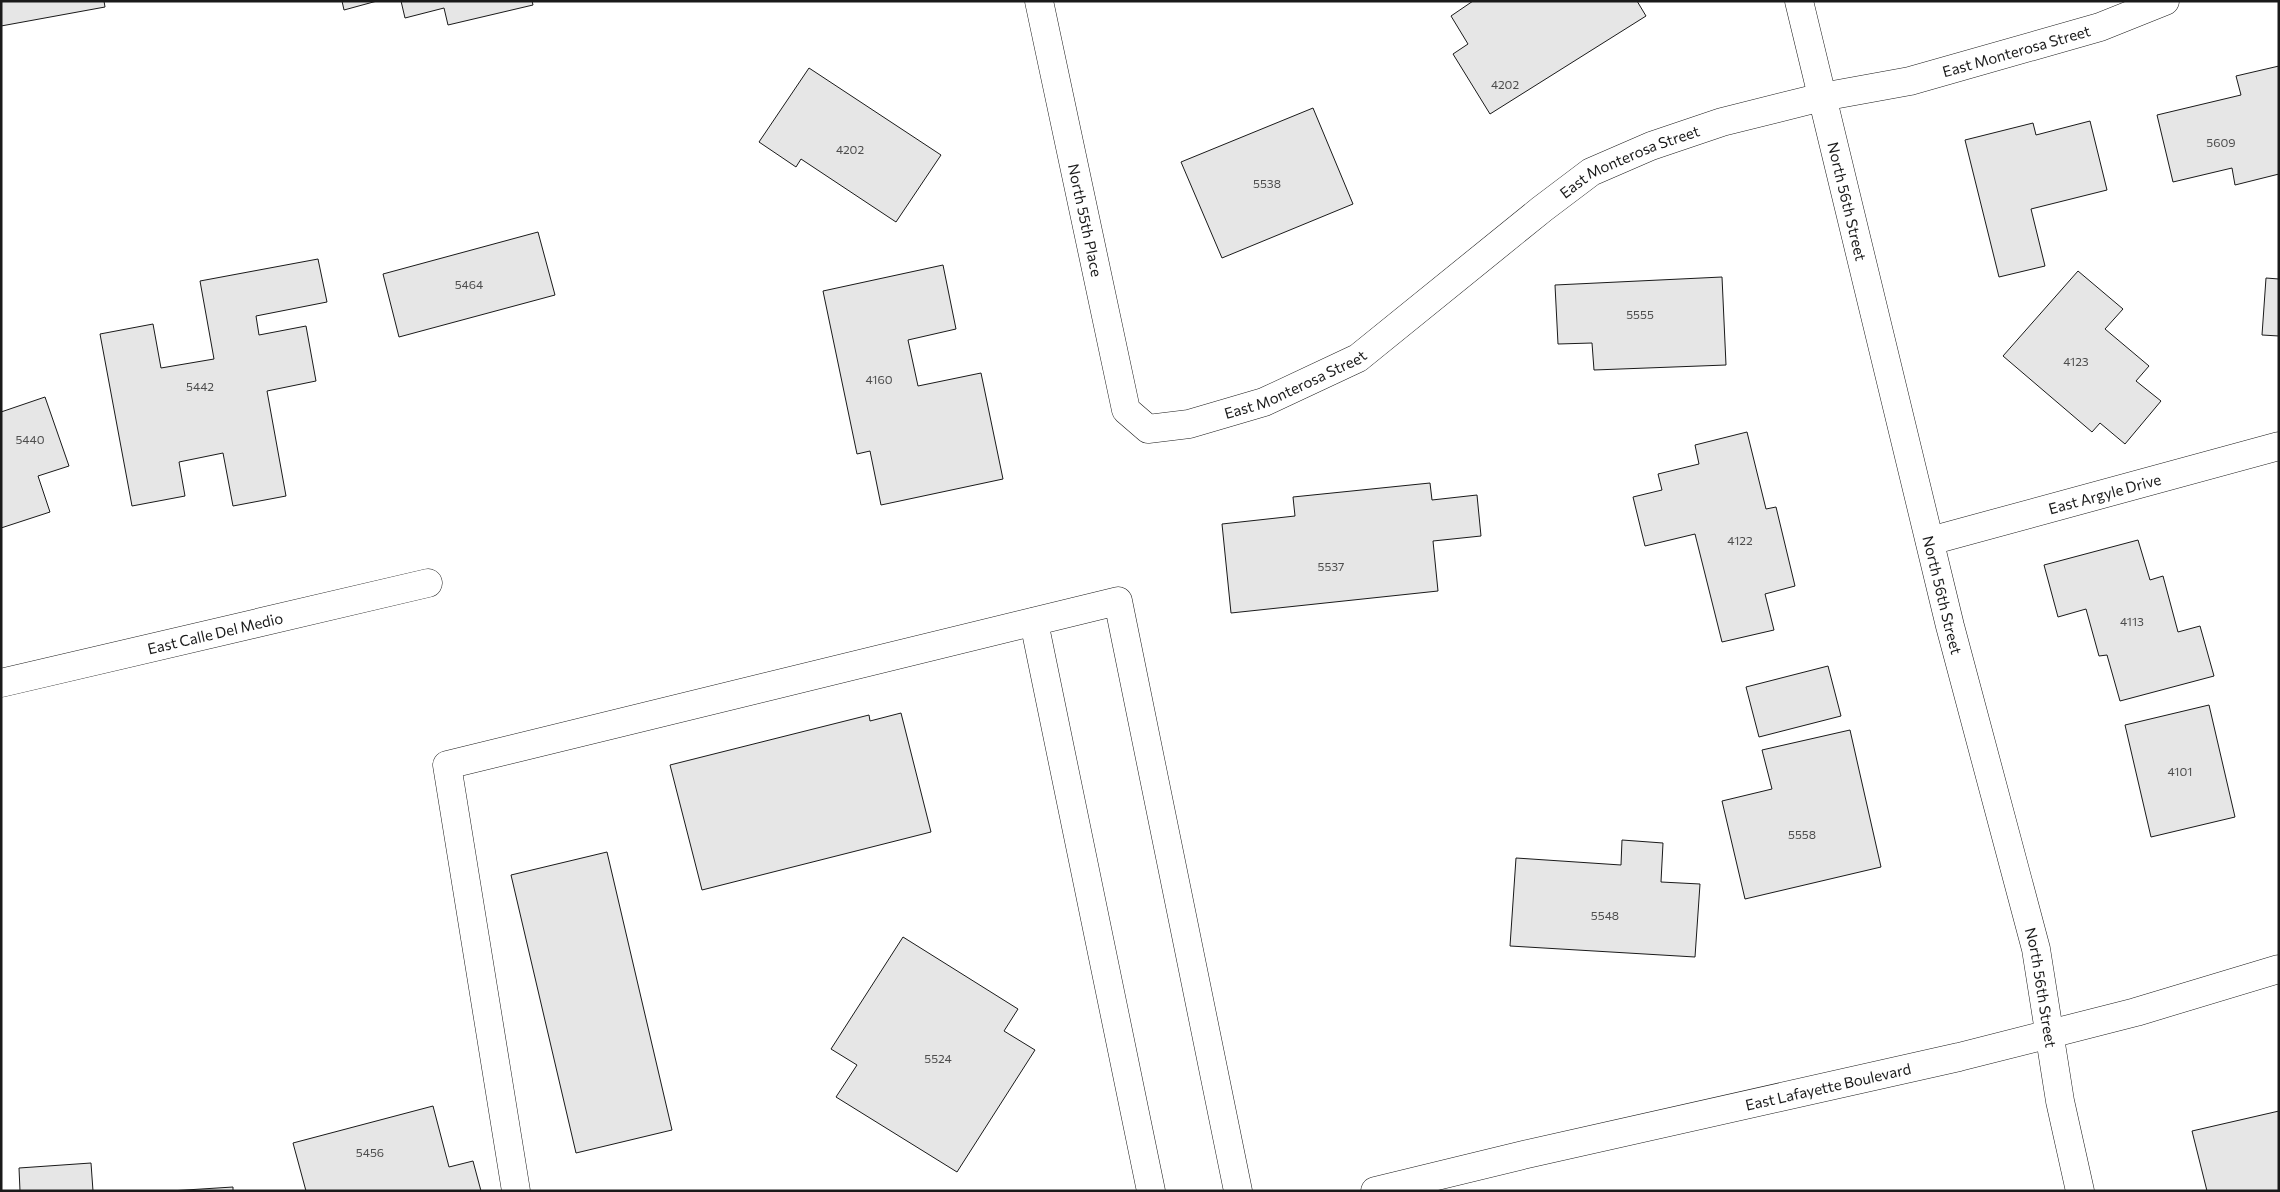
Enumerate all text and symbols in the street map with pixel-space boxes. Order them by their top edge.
street label: East Monterosa Street [1940,21,2092,80]
house number: 4202 [1491,77,1519,91]
street label: East Monterosa Street [1556,121,1702,202]
house number: 5609 [2206,135,2236,149]
street label: North 56th Street [1824,140,1870,263]
house number: 4202 [836,142,864,156]
street label: North 55th Place [1065,162,1106,278]
house number: 5538 [1253,176,1281,190]
house number: 5464 [455,277,483,291]
house number: 5555 [1626,307,1654,321]
street label: East Monterosa Street [1222,346,1370,422]
house number: 4123 [2063,354,2089,368]
house number: 4160 [865,372,893,386]
house number: 5442 [186,379,214,393]
house number: 5440 [15,432,45,446]
street label: East Argyle Drive [2046,470,2163,517]
house number: 4122 [1727,533,1753,547]
street label: North 56th Street [1919,534,1966,656]
house number: 5537 [1318,559,1344,573]
street label: East Calle Del Medio [146,608,285,657]
house number: 4113 [2120,614,2144,628]
house number: 4101 [2168,764,2192,778]
house number: 5558 [1788,827,1816,841]
house number: 5548 [1591,908,1619,922]
street label: North 56th Street [2022,925,2060,1049]
house number: 5524 [924,1051,952,1065]
street label: East Lafayette Boulevard [1744,1059,1913,1114]
house number: 5456 [356,1145,384,1159]

